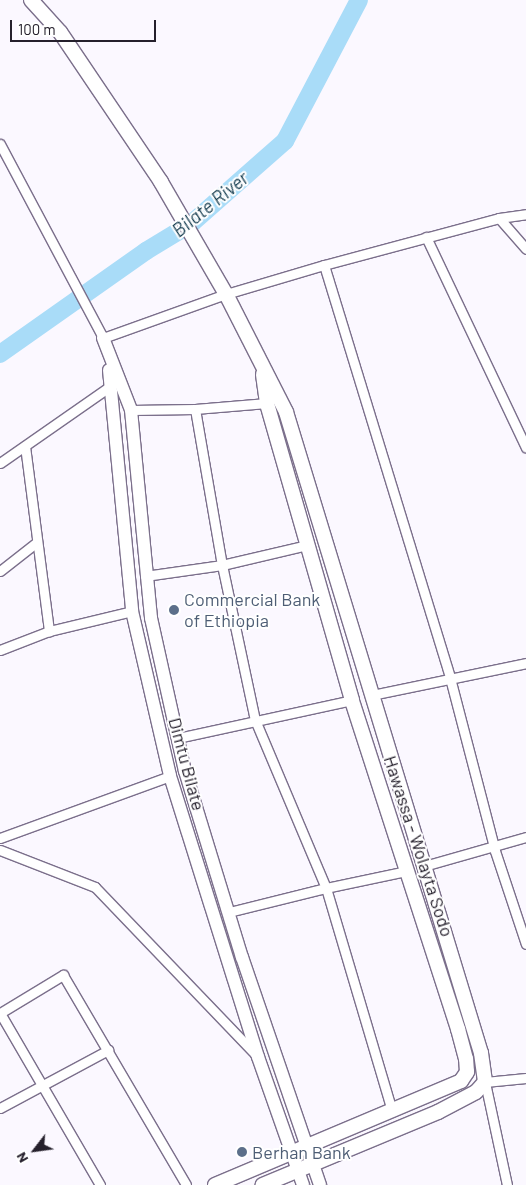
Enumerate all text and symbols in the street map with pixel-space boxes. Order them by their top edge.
scale bar [12,10,159,42]
text: 100 m [18,20,56,38]
water label: Bilate River [167,166,253,242]
place label: Commercial Bank of Ethiopia [184,589,320,632]
marker: Commercial Bank of Ethiopia [168,604,180,616]
street label: Dimtu Bilate [164,715,210,813]
street label: Hawassa - Wolayta Sodo [380,753,458,939]
north arrow [10,1125,60,1175]
place label: Berhan Bank [252,1141,351,1163]
marker: Berhan Bank [236,1146,248,1158]
text: N [12,1149,31,1166]

